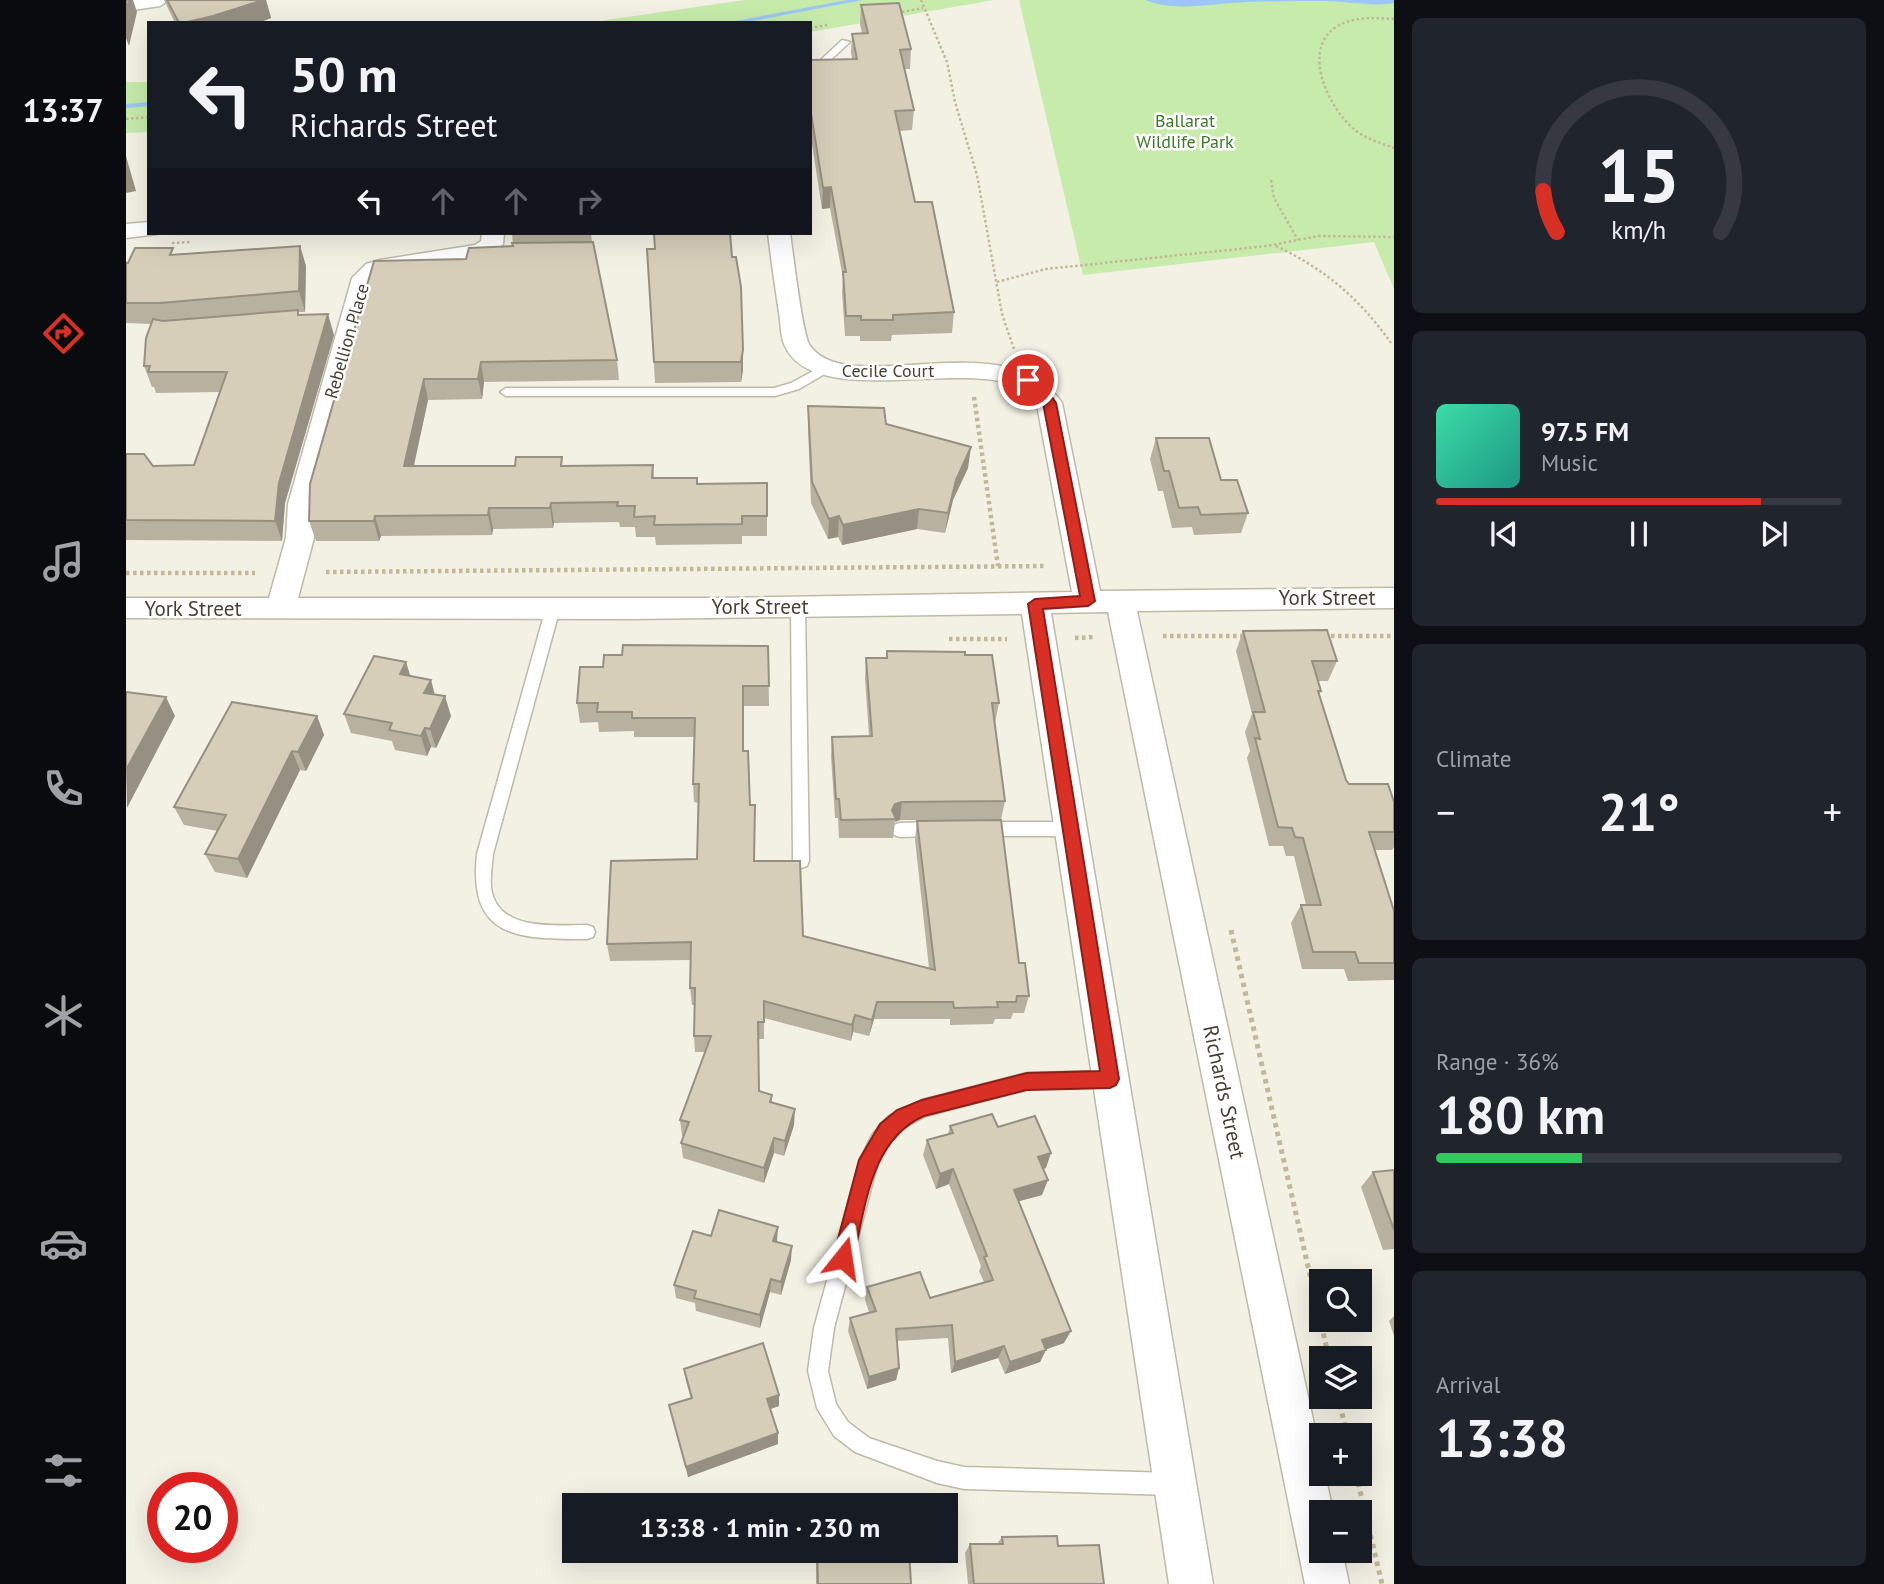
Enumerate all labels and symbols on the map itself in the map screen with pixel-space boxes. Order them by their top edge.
park label: Ballarat Wildlife Park [1136,109,1234,153]
street label: Rebellion Place [319,281,374,401]
pin [998,350,1058,410]
street label: Cecile Court [842,359,934,382]
street label: York Street [1279,584,1376,611]
street label: York Street [712,593,809,620]
street label: York Street [145,595,242,622]
street label: Richards Street [1197,1023,1252,1161]
position arrow [806,1221,880,1295]
speed limit sign: 20 [147,1472,238,1563]

